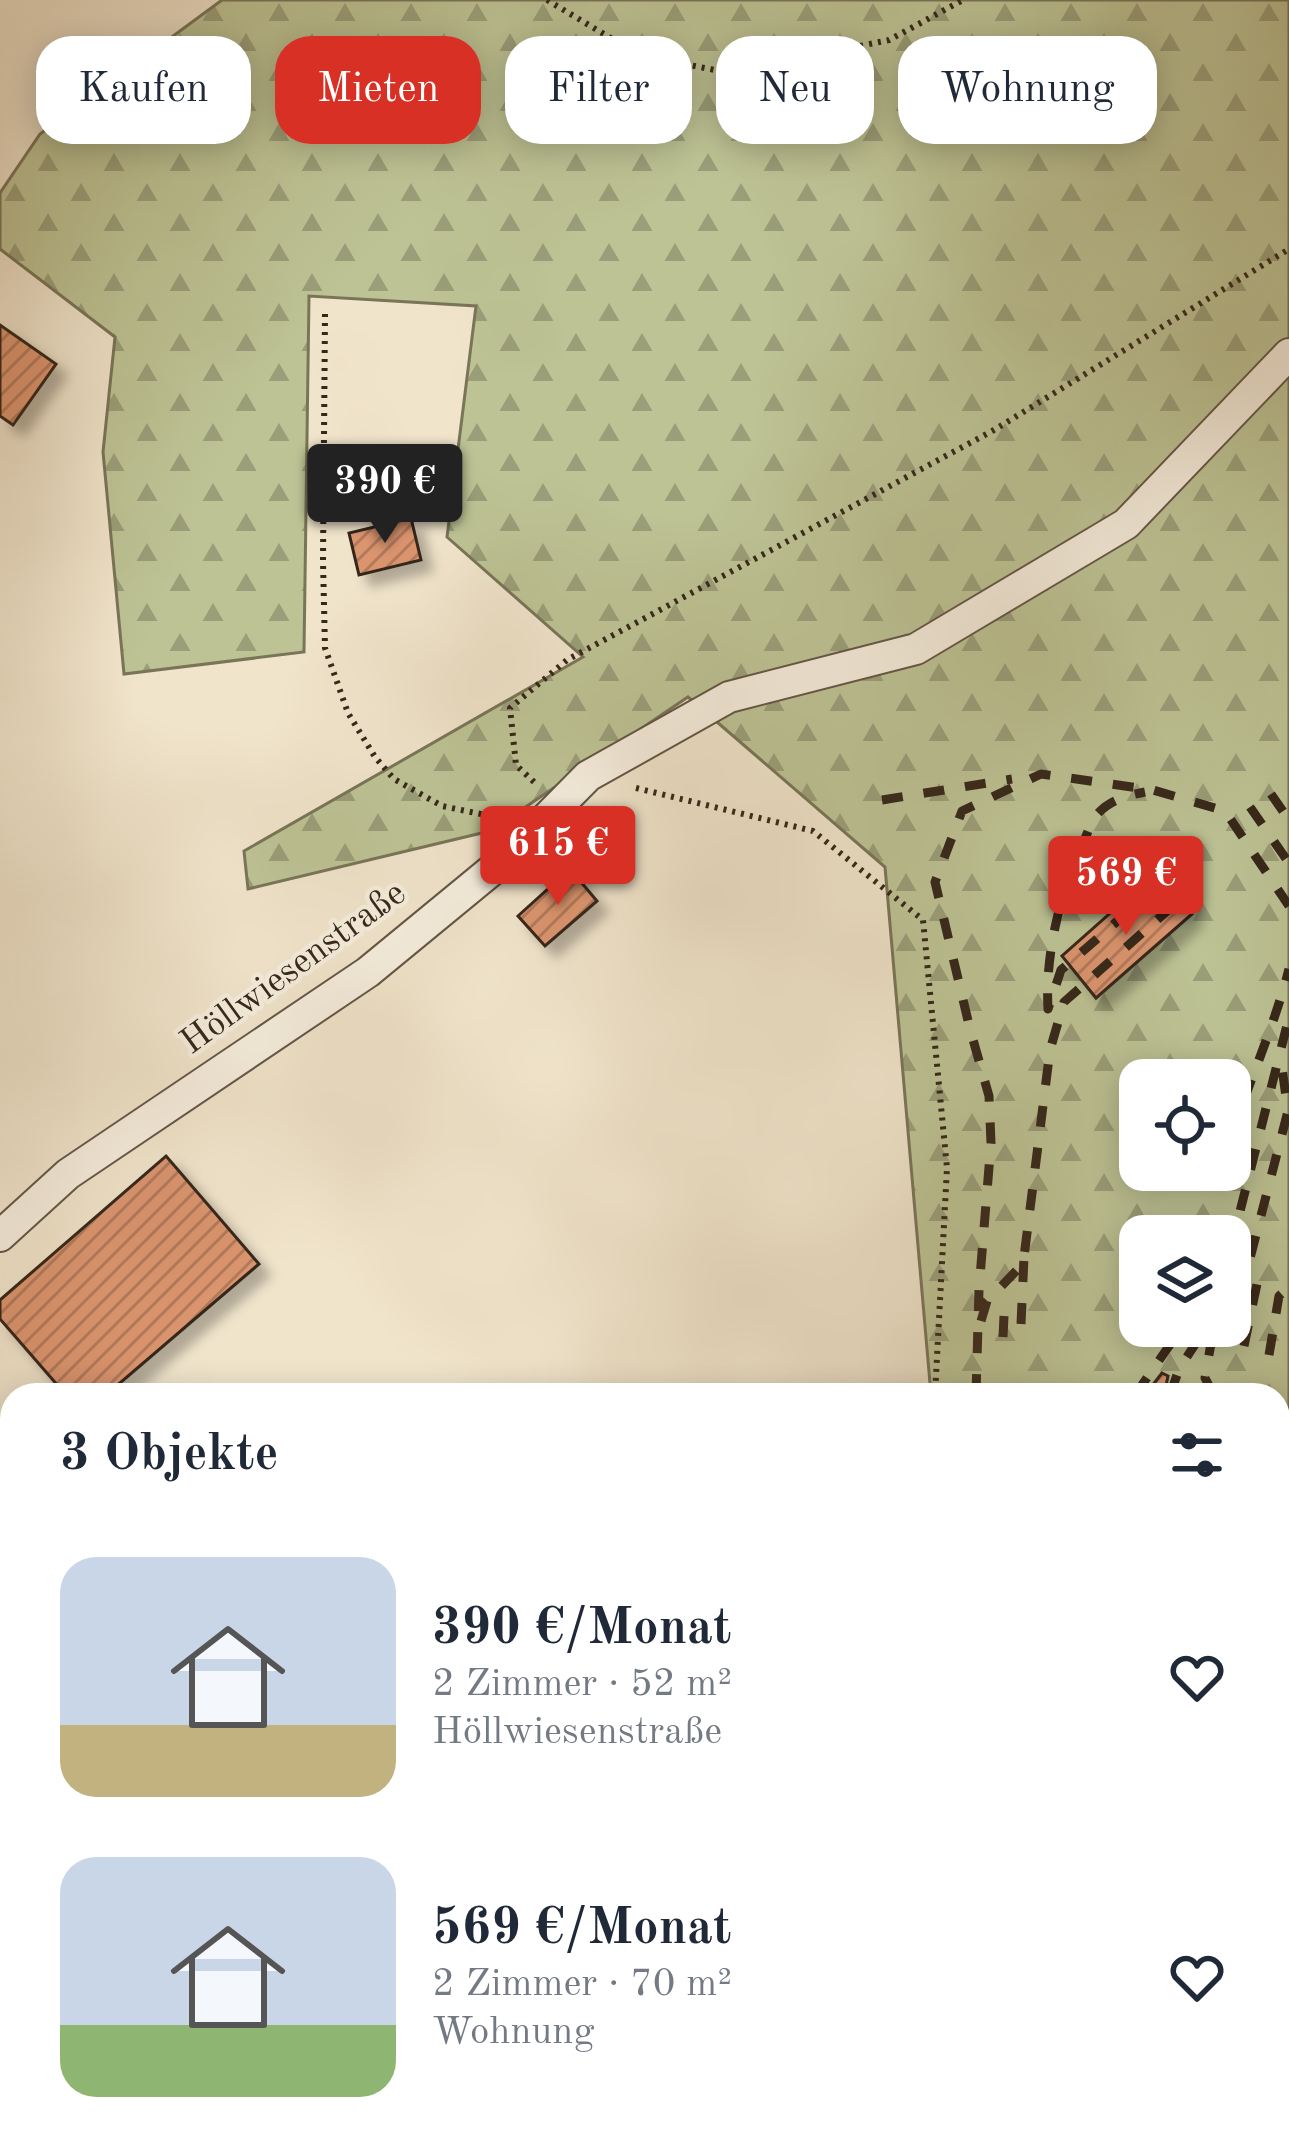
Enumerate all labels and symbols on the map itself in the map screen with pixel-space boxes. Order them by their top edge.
pin: 390 € [301,444,469,546]
pin: 615 € [474,806,642,908]
pin: 569 € [1042,836,1210,938]
street label: Höllwiesenstraße [175,876,413,1062]

